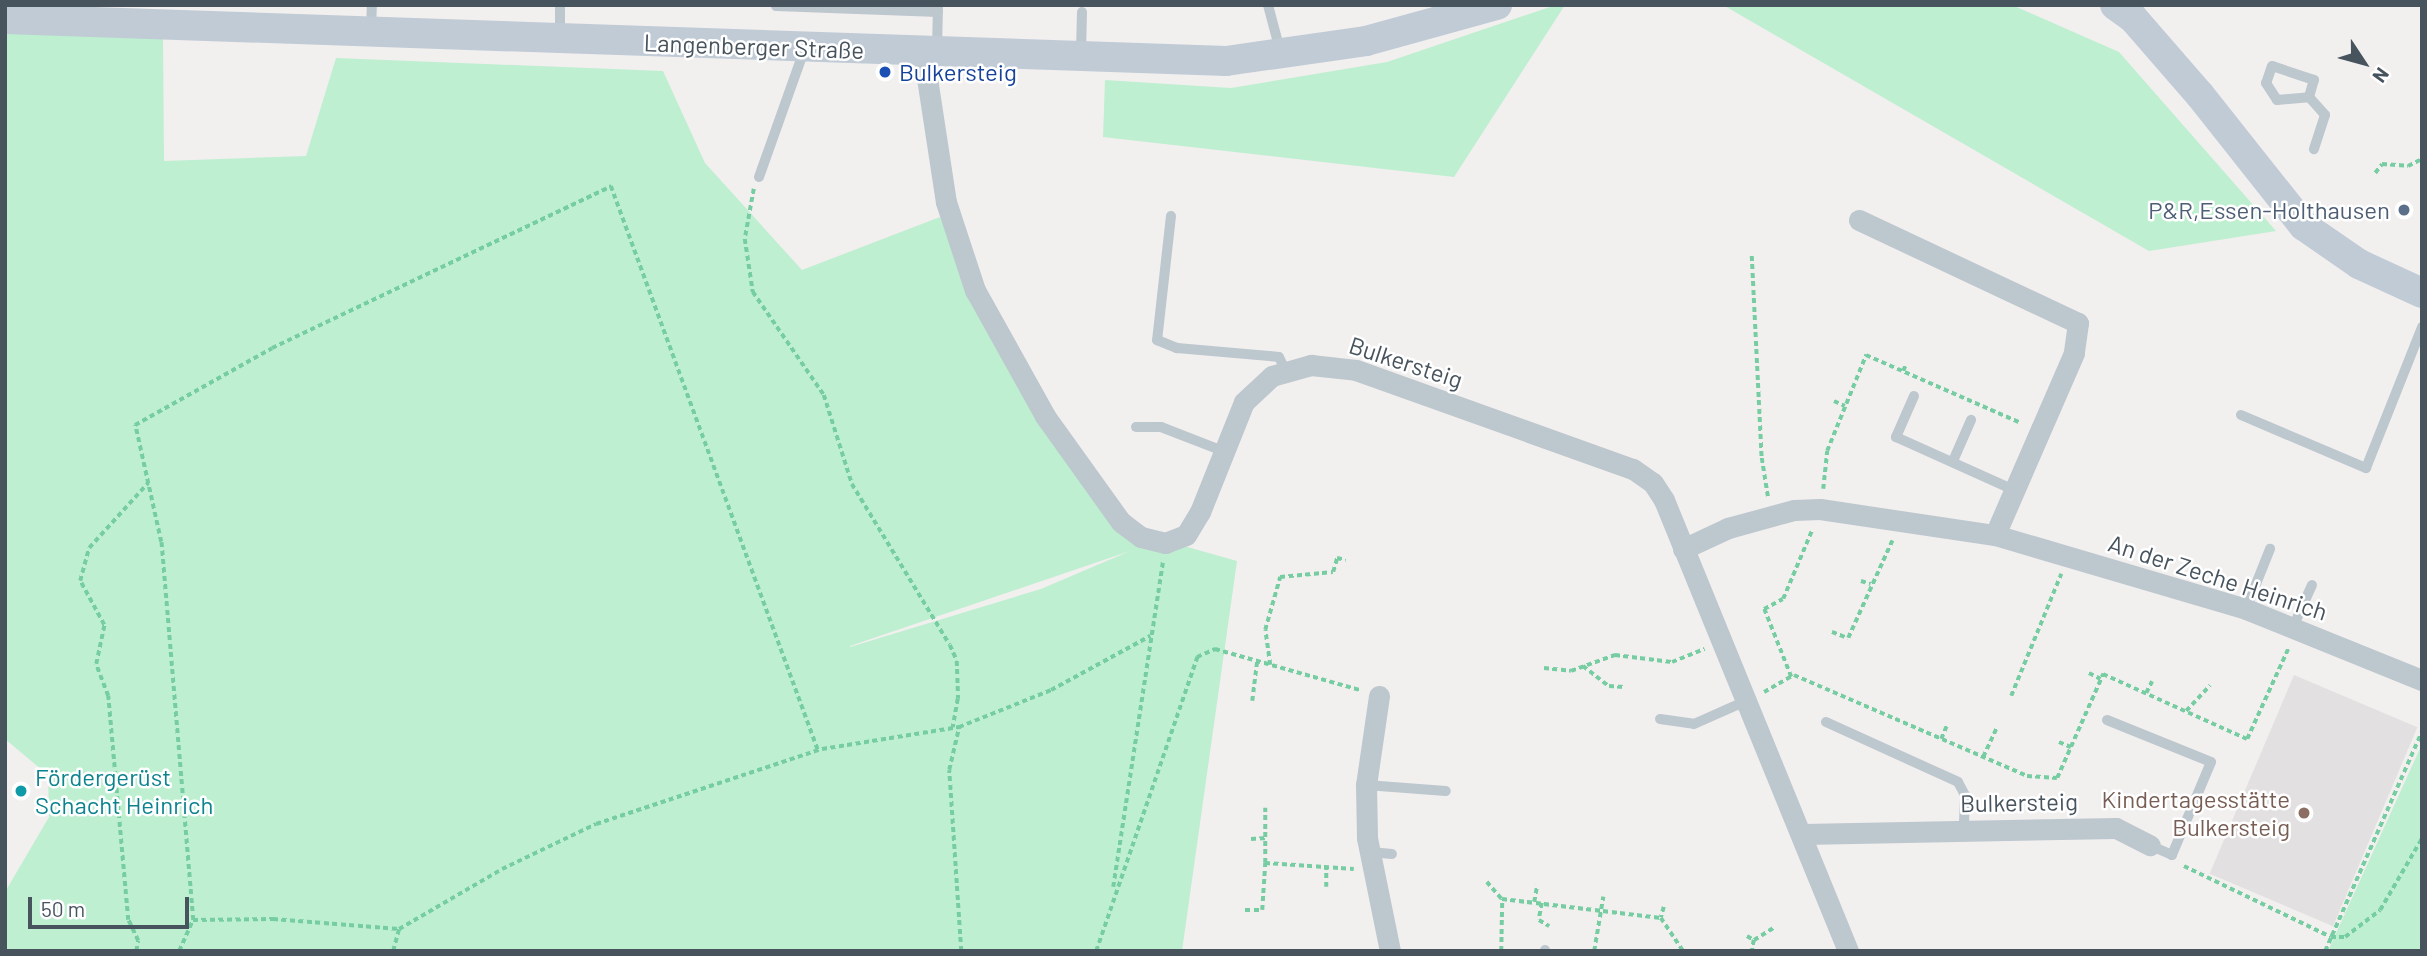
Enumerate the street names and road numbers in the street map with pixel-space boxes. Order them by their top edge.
street label: Langenberger Straße [643,28,865,64]
street label: Bulkersteig [1346,330,1466,394]
street label: An der Zeche Heinrich [2105,528,2331,626]
street label: Bulkersteig [1960,787,2078,817]

